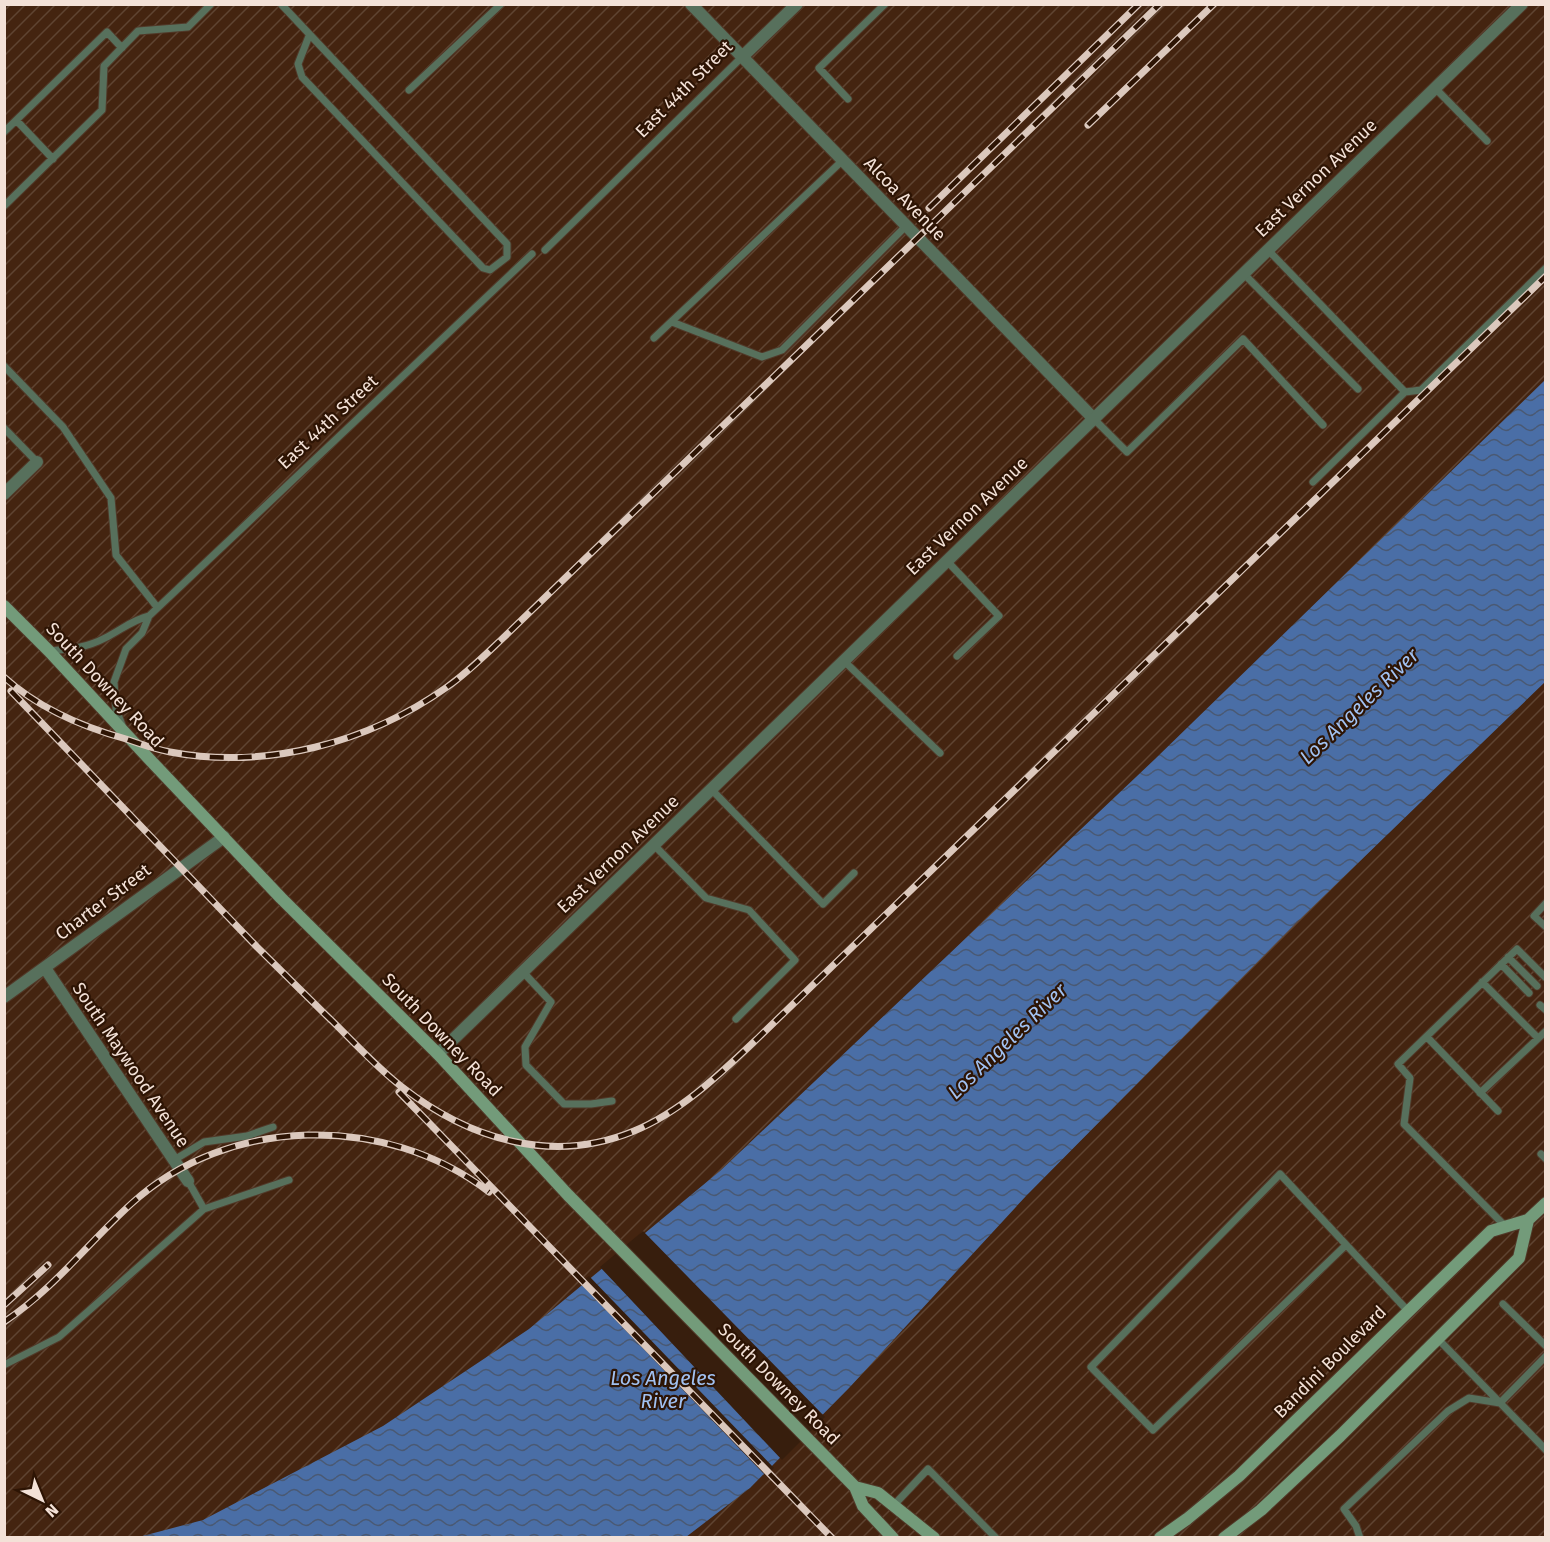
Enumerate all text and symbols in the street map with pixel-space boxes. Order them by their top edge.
street label: East 44th Street [631,35,738,142]
street label: East Vernon Avenue [1250,114,1382,242]
street label: Alcoa Avenue [859,152,951,246]
street label: East 44th Street [274,370,383,474]
street label: East Vernon Avenue [901,452,1033,580]
street label: South Downey Road [41,618,169,752]
water label: Los Angeles River [1295,642,1424,769]
street label: East Vernon Avenue [552,790,684,918]
street label: Charter Street [51,859,155,945]
street label: South Downey Road [377,969,507,1101]
water label: Los Angeles River [943,977,1072,1104]
street label: South Maywood Avenue [68,978,194,1152]
street label: Bandini Boulevard [1269,1301,1391,1423]
street label: South Downey Road [714,1319,844,1449]
water label: Los Angeles River [610,1366,716,1413]
north arrow [12,1470,72,1530]
text: N [42,1500,62,1521]

